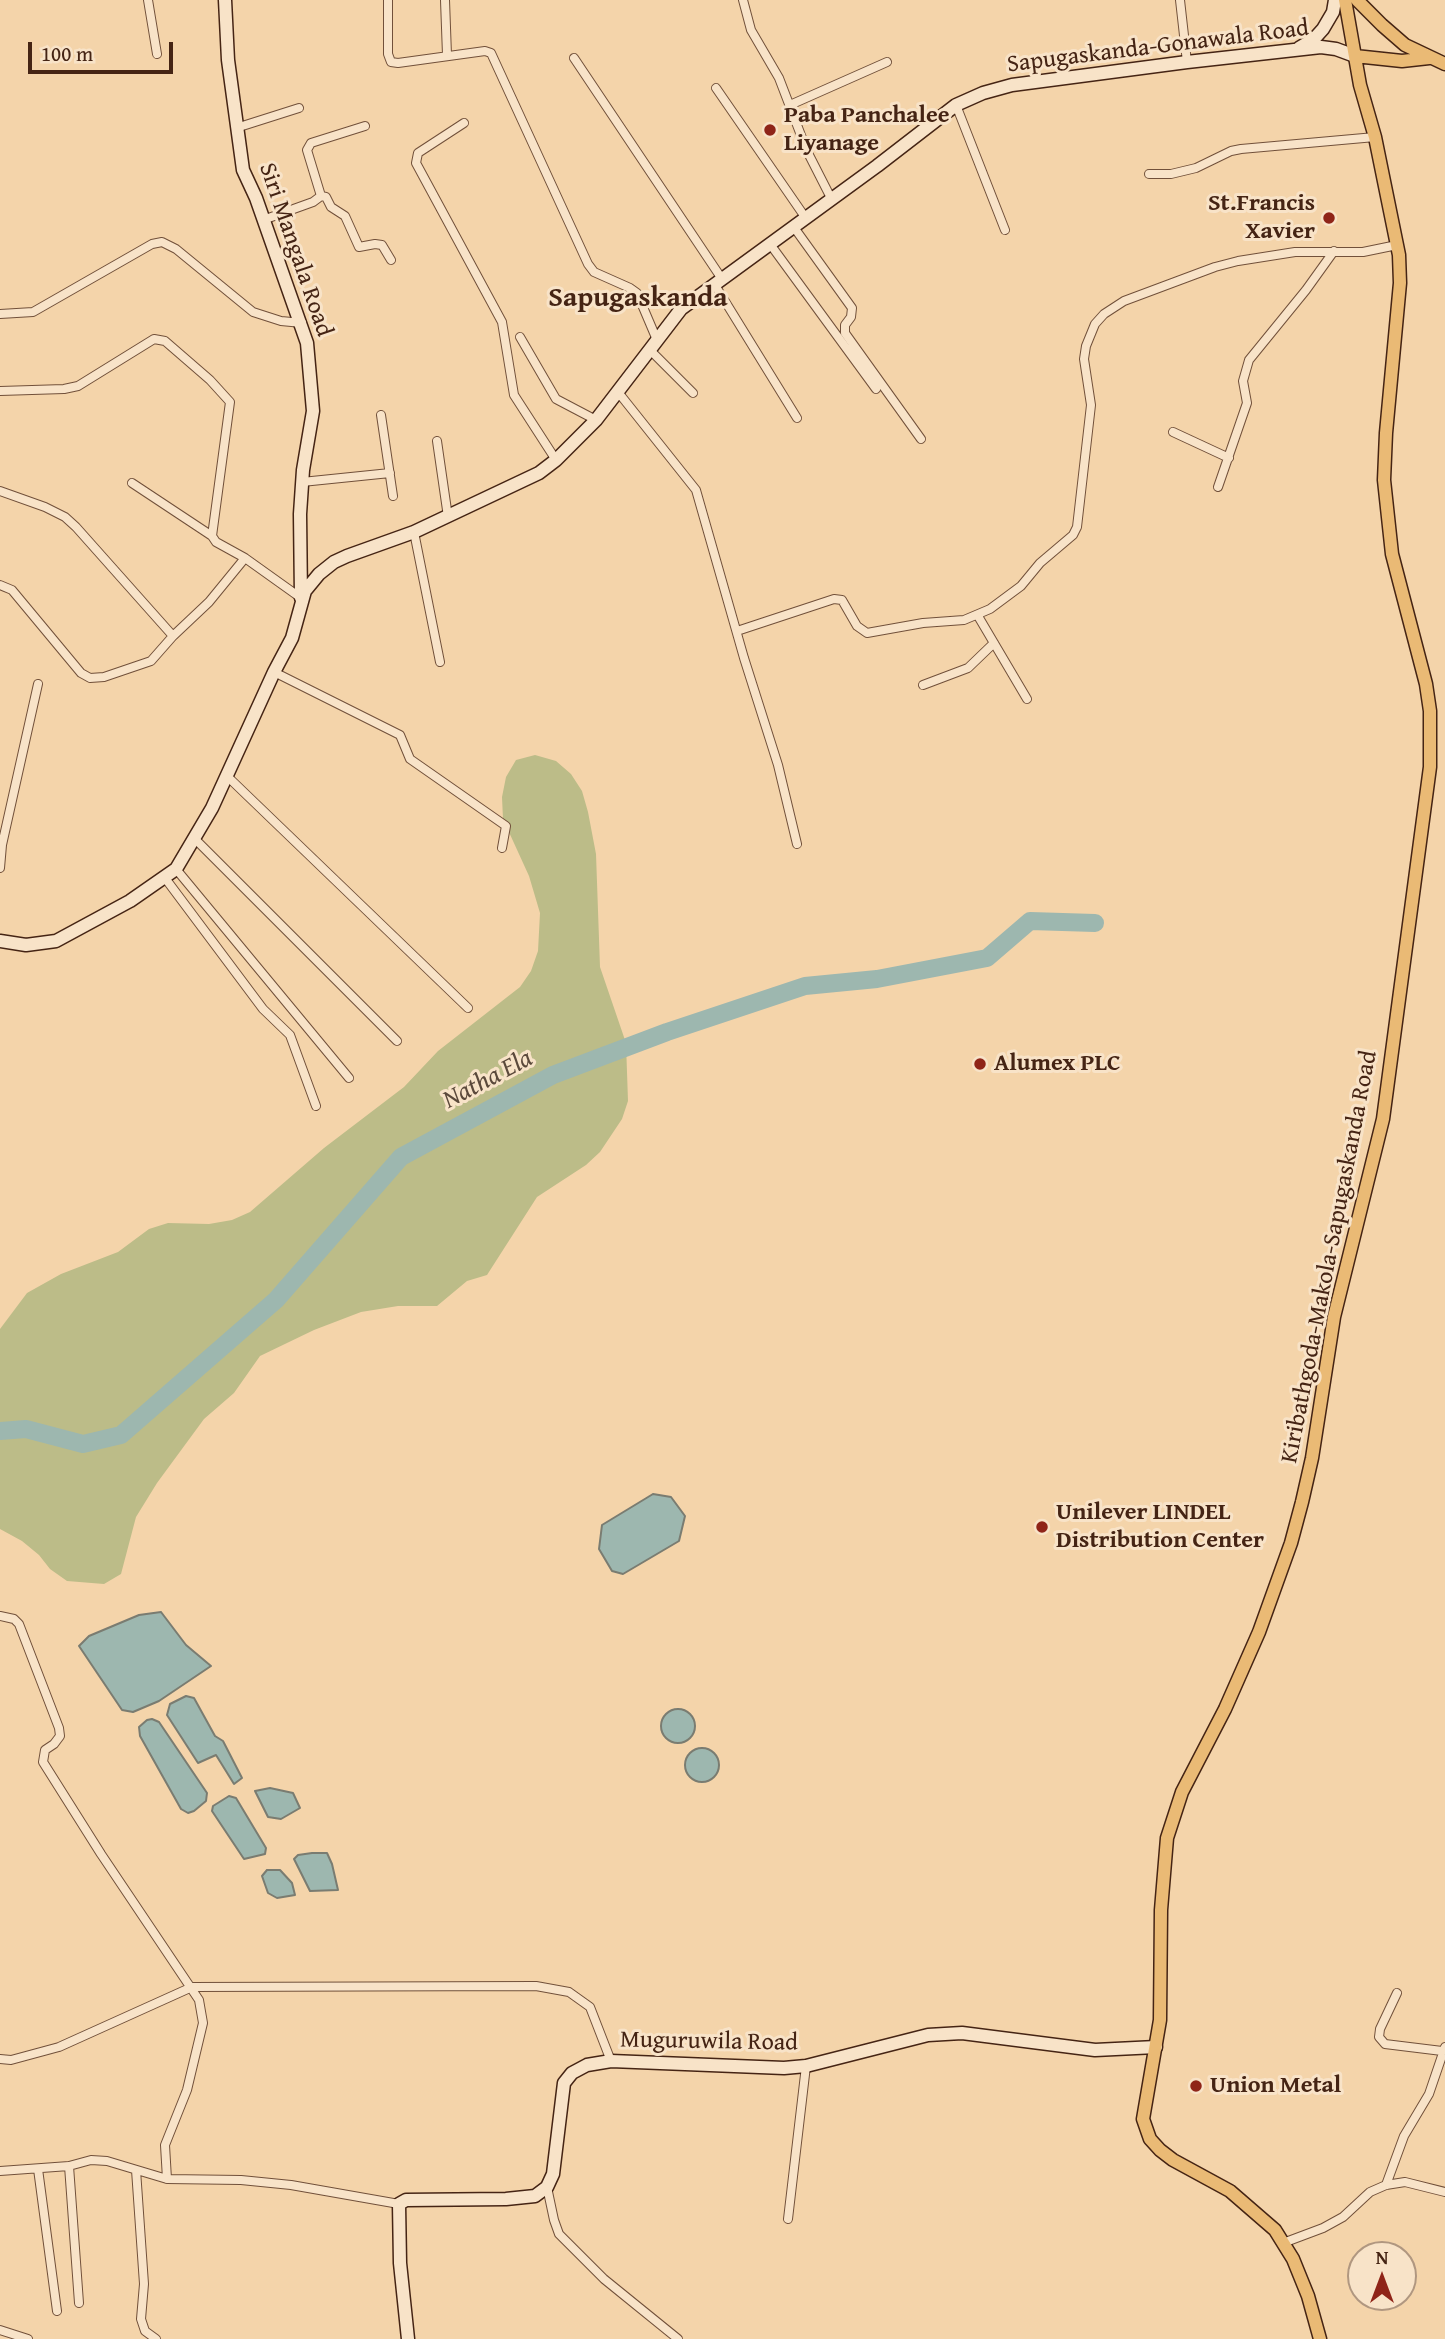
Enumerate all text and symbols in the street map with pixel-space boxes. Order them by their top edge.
street label: Sapugaskanda-Gonawala Road [1006,14,1310,80]
scale bar [32,28,177,72]
text: 100 m [41,38,93,69]
place label: Paba Panchalee Liyanage [784,102,950,158]
marker: Paba Panchalee Liyanage [762,122,778,138]
street label: Siri Mangala Road [252,159,338,341]
place label: St.Francis Xavier [1208,190,1315,246]
marker: St.Francis Xavier [1321,210,1337,226]
district label: Sapugaskanda [548,282,728,316]
water label: Natha Ela [438,1043,538,1117]
street label: Kiribathgoda-Makola-Sapugaskanda Road [1276,1048,1384,1466]
place label: Alumex PLC [994,1050,1120,1078]
marker: Alumex PLC [972,1056,988,1072]
place label: Unilever LINDEL Distribution Center [1056,1499,1264,1555]
marker: Unilever LINDEL Distribution Center [1034,1519,1050,1535]
street label: Muguruwila Road [620,2026,798,2058]
place label: Union Metal [1210,2072,1341,2100]
marker: Union Metal [1188,2078,1204,2094]
north arrow [1347,2241,1417,2311]
text: N [1376,2243,1388,2271]

